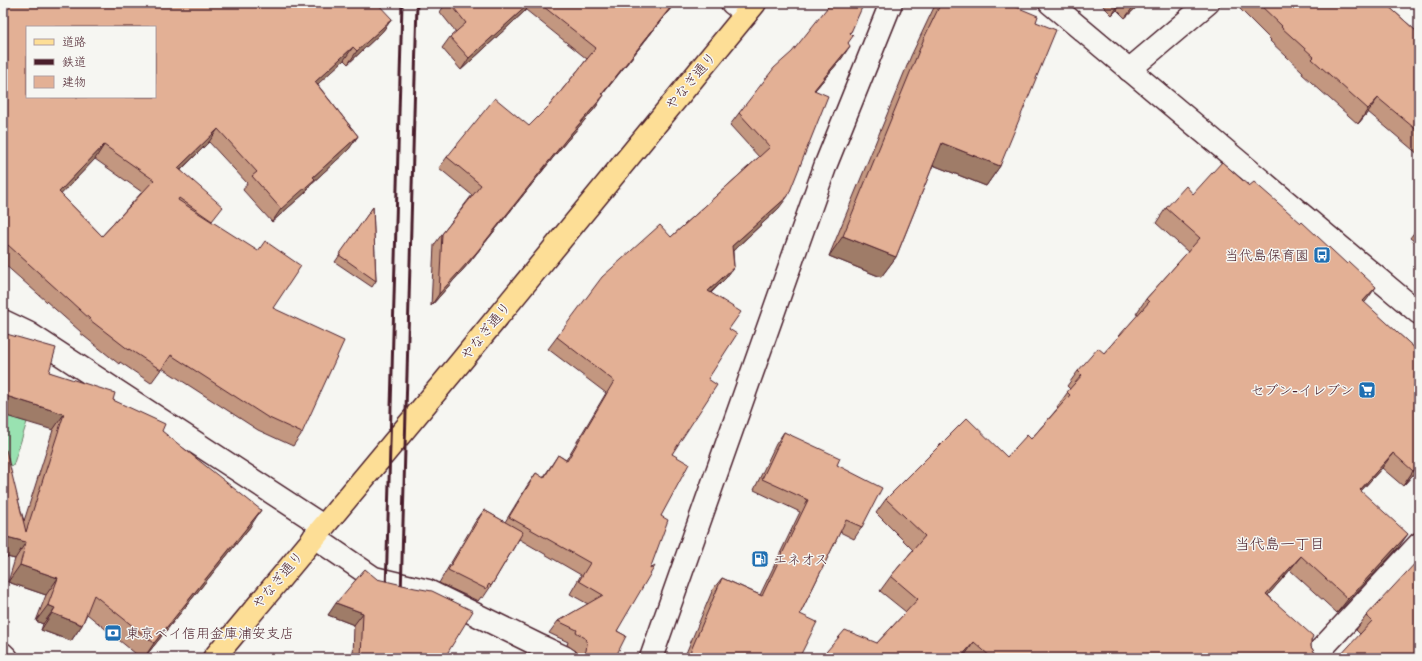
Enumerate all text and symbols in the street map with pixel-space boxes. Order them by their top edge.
legend [26,26,156,98]
text: 道路 [62,35,86,49]
street label: やなぎ通り [662,49,720,113]
text: 鉄道 [62,55,86,69]
text: 建物 [62,75,86,89]
bus stop icon: 当代島保育園 [1312,245,1332,265]
place label: 当代島保育園 [1225,247,1309,264]
street label: やなぎ通り [457,298,515,364]
supermarket icon: セブン-イレブン [1357,380,1377,400]
place label: セブン-イレブン [1250,382,1354,399]
district label: 当代島一丁目 [1235,535,1325,553]
street label: やなぎ通り [249,548,307,612]
fuel station icon: エネオス [750,549,770,569]
place label: エネオス [773,551,828,568]
bank icon: 東京ベイ信用金庫浦安支店 [103,623,123,643]
place label: 東京ベイ信用金庫浦安支店 [126,625,294,642]

